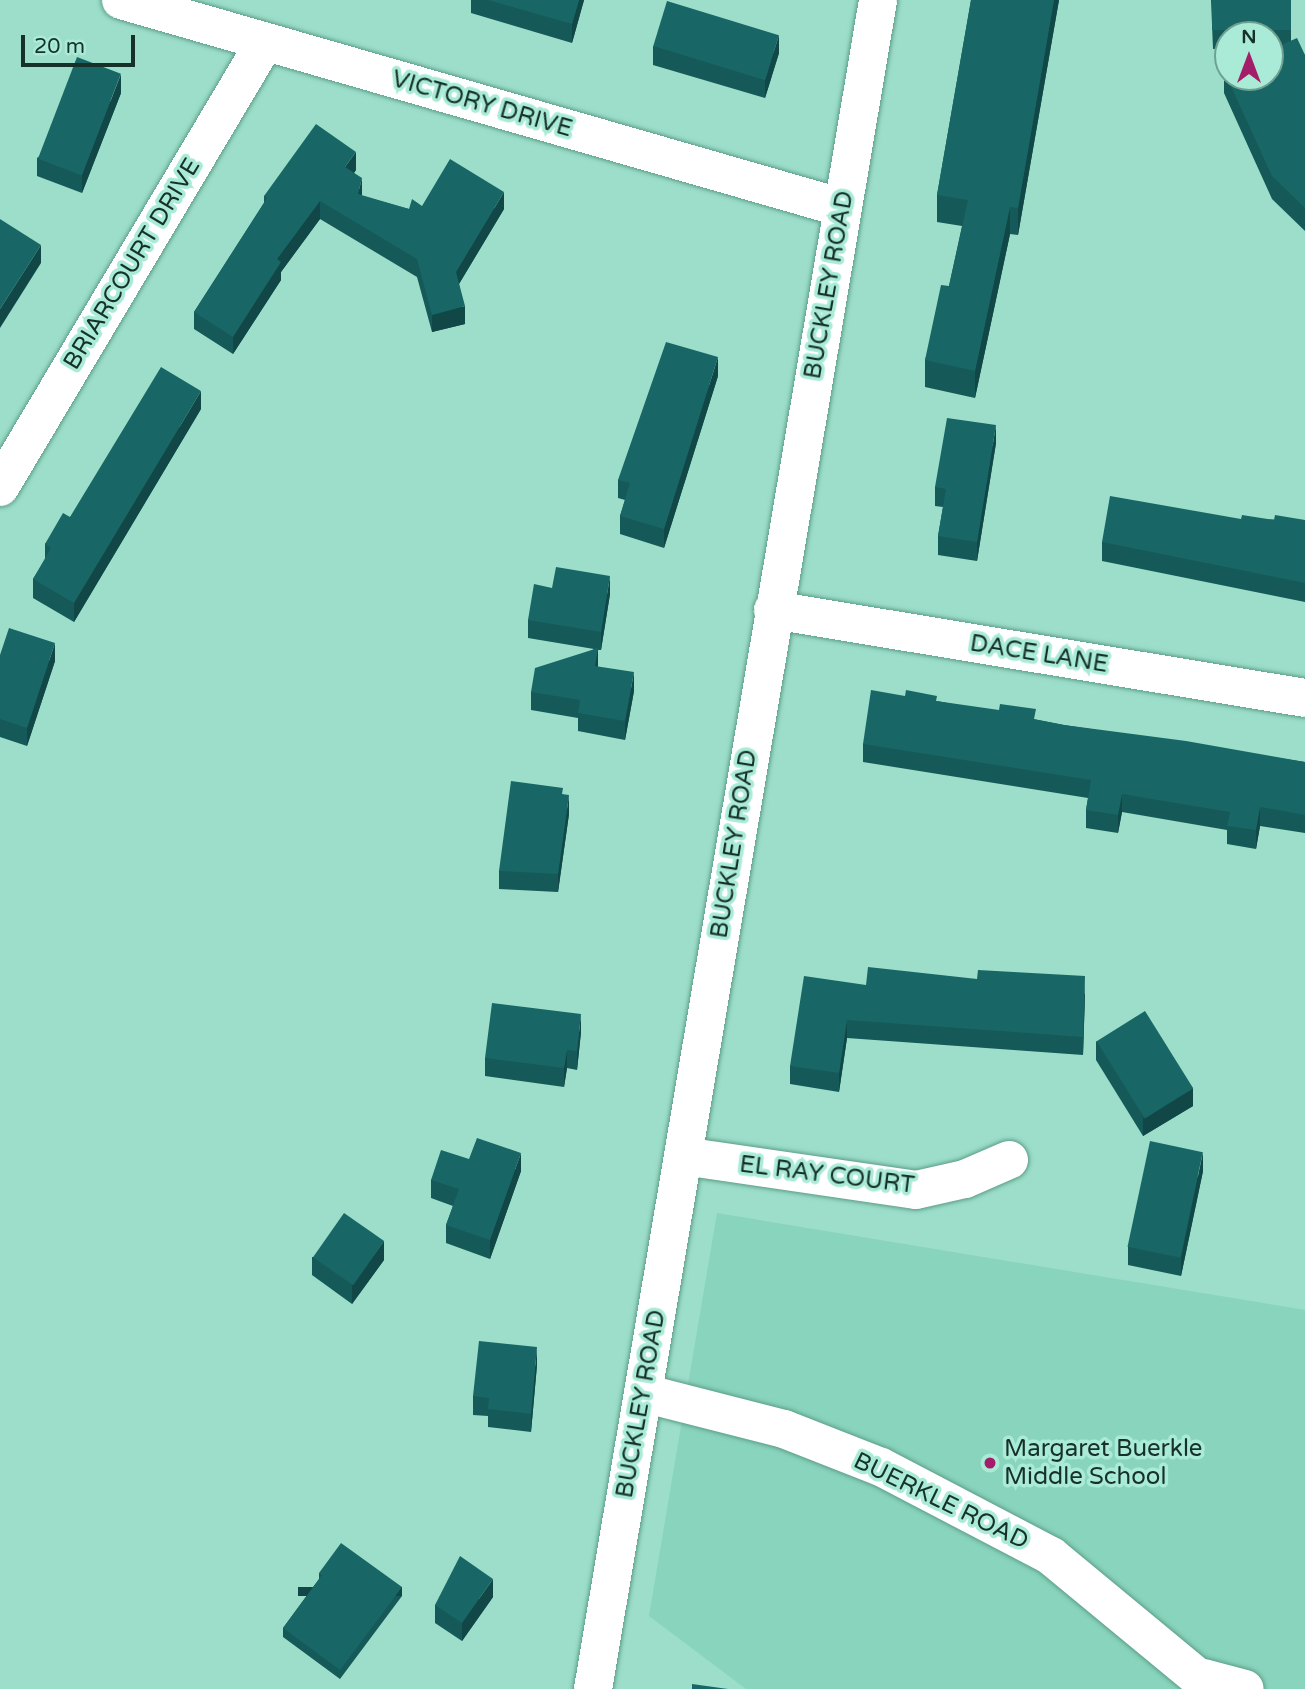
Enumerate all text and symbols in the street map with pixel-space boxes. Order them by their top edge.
scale bar [24,21,138,65]
north arrow [1214,21,1284,91]
text: N [1241,26,1257,48]
text: 20 m [34,34,85,59]
street label: VICTORY DRIVE [388,64,576,144]
street label: BRIARCOURT DRIVE [58,153,206,375]
street label: BUCKLEY ROAD [798,189,860,381]
street label: DACE LANE [968,629,1110,679]
street label: BUCKLEY ROAD [705,748,763,940]
street label: EL RAY COURT [738,1150,916,1200]
street label: BUCKLEY ROAD [610,1308,672,1500]
place label: Margaret Buerkle Middle School [1004,1435,1202,1491]
street label: BUERKLE ROAD [849,1446,1033,1556]
marker: Margaret Buerkle Middle School [982,1455,998,1471]

